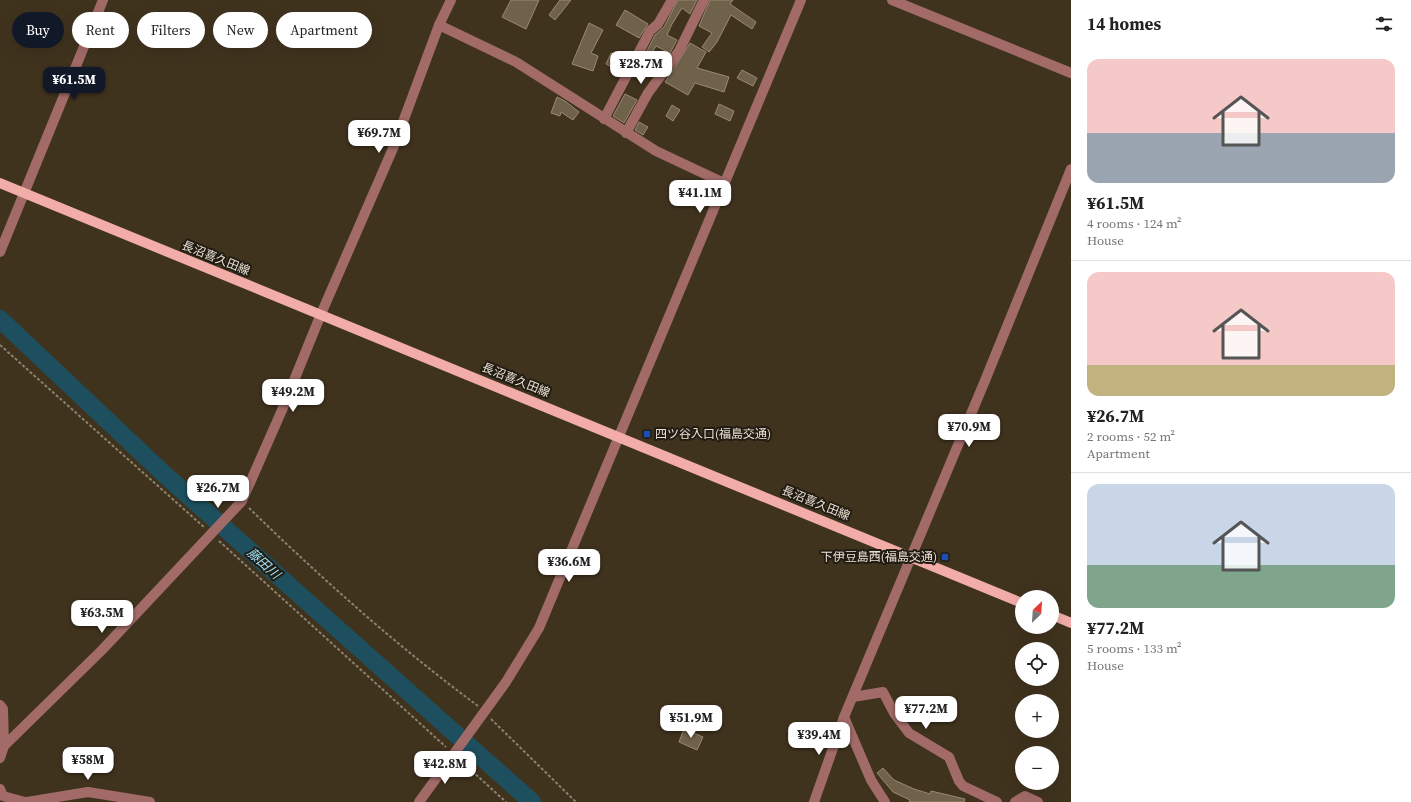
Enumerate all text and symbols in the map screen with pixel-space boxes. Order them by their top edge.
chip: Buy [12,12,64,48]
chip: Rent [72,12,129,48]
chip: Filters [137,12,205,48]
chip: New [213,12,268,48]
chip: Apartment [276,12,372,48]
text: 14 homes [1087,12,1161,36]
icon: filters [1373,13,1395,35]
pin: ¥28.7M [608,51,674,85]
text: ¥28.7M [619,55,663,72]
pin: ¥61.5M [41,67,107,101]
text: ¥61.5M [52,71,96,88]
icon: home [1205,85,1277,157]
pin: ¥69.7M [346,120,412,154]
text: ¥69.7M [357,124,401,141]
pin: ¥41.1M [667,180,733,214]
text: ¥41.1M [678,184,722,201]
text: ¥61.5M [1087,191,1144,215]
text: 4 rooms · 124 m² [1087,215,1182,232]
text: House [1087,232,1124,249]
street label: 長沼喜久田線 [180,237,252,279]
icon: home [1205,298,1277,370]
street label: 長沼喜久田線 [480,359,552,401]
pin: ¥49.2M [260,379,326,413]
text: ¥49.2M [271,383,315,400]
text: ¥26.7M [1087,404,1144,428]
pin: ¥70.9M [936,414,1002,448]
text: ¥70.9M [947,418,991,435]
place label: 四ツ谷入口(福島交通) [655,426,771,442]
text: 2 rooms · 52 m² [1087,428,1175,445]
marker: 四ツ谷入口(福島交通) [642,429,652,439]
text: Apartment [1087,445,1150,462]
pin: ¥26.7M [185,475,251,509]
text: ¥26.7M [196,479,240,496]
street label: 長沼喜久田線 [780,482,852,524]
icon: home [1205,510,1277,582]
water label: 藤田川 [243,544,285,584]
pin: ¥36.6M [536,549,602,583]
place label: 下伊豆島西(福島交通) [821,549,937,565]
marker: 下伊豆島西(福島交通) [940,552,950,562]
text: ¥36.6M [547,553,591,570]
north arrow [1015,590,1059,634]
map controls [1015,590,1059,790]
pin: ¥63.5M [69,600,135,634]
text: ¥63.5M [80,604,124,621]
text: ¥77.2M [1087,616,1144,640]
text: 5 rooms · 133 m² [1087,640,1182,657]
button: locate [1015,642,1059,686]
text: House [1087,657,1124,674]
button: + [1015,694,1059,738]
pin: ¥77.2M [893,696,959,730]
text: ¥77.2M [904,700,948,717]
pin: ¥51.9M [658,705,724,739]
text: ¥51.9M [669,709,713,726]
pin: ¥39.4M [786,722,852,756]
text: ¥39.4M [797,726,841,743]
button: − [1015,746,1059,790]
pin: ¥58M [64,747,112,781]
text: ¥58M [72,751,104,768]
pin: ¥42.8M [412,751,478,785]
text: ¥42.8M [423,755,467,772]

